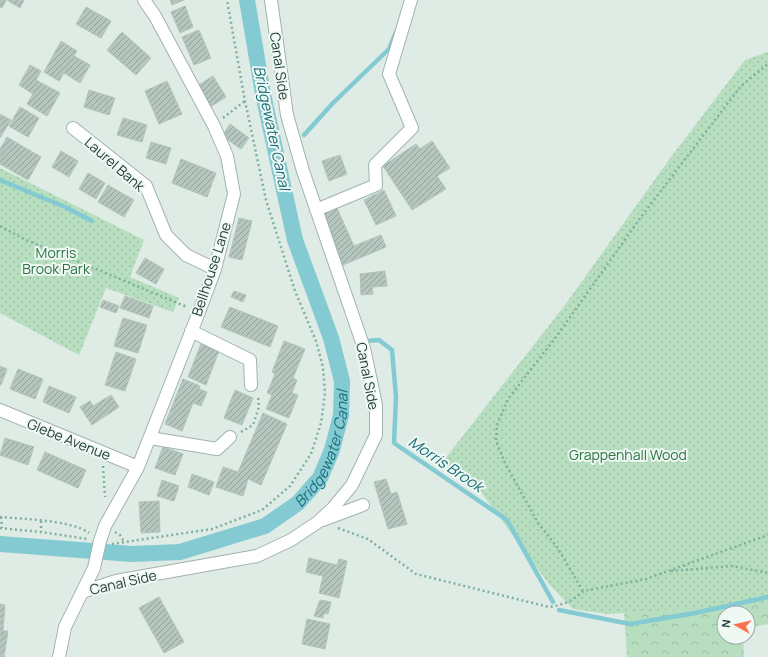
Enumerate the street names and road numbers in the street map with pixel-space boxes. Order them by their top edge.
street label: Canal Side [266,31,294,101]
street label: Laurel Bank [81,133,150,196]
street label: Bellhouse Lane [187,219,235,319]
street label: Canal Side [352,341,384,411]
street label: Glebe Avenue [24,414,114,464]
street label: Canal Side [88,565,158,599]

